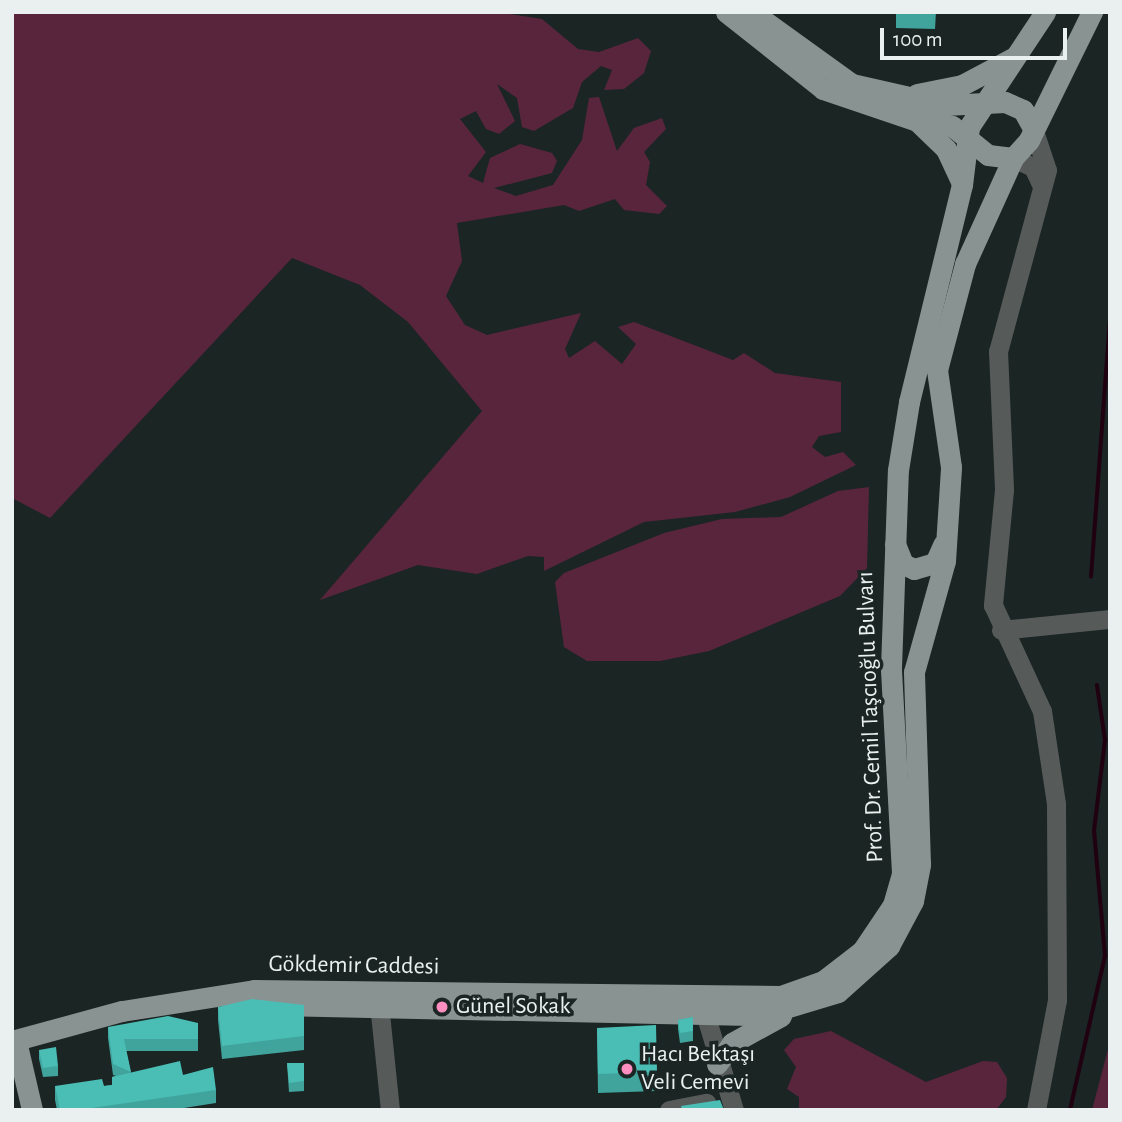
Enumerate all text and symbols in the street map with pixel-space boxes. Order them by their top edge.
scale bar [884,14,1071,58]
text: 100 m [893,29,943,50]
street label: Prof. Dr. Cemil Taşcıoğlu Bulvarı [852,571,890,863]
street label: Gökdemir Caddesi [268,950,440,982]
place label: Günel Sokak [456,993,570,1021]
marker: Günel Sokak [434,999,450,1015]
place label: Hacı Bektaşı Veli Cemevi [641,1041,755,1097]
marker: Hacı Bektaşı Veli Cemevi [619,1061,635,1077]

